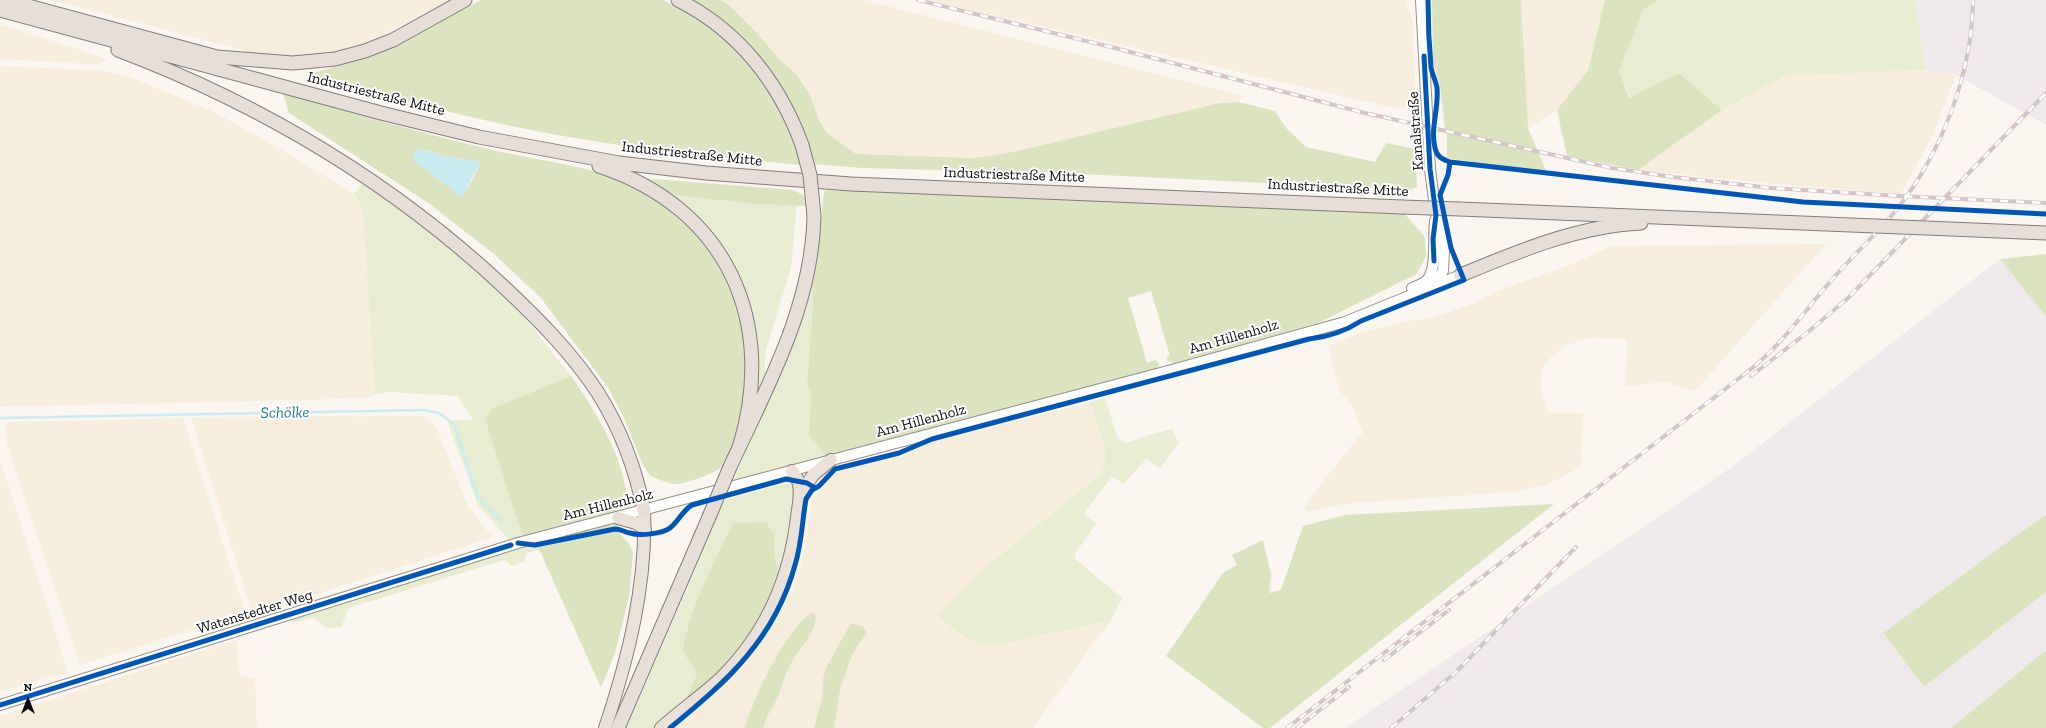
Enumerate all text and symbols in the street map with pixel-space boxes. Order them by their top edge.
street label: Industriestraße Mitte [305,68,447,120]
street label: Kanalstraße [1404,91,1428,171]
street label: Industriestraße Mitte [621,138,763,170]
street label: Industriestraße Mitte [943,164,1085,186]
street label: Industriestraße Mitte [1267,175,1409,201]
street label: Am Hillenholz [1187,316,1281,358]
street label: Am Hillenholz [874,400,968,442]
water label: Schölke [260,403,310,423]
street label: Am Hillenholz [561,485,655,525]
street label: Watenstedter Weg [195,586,315,638]
north arrow [8,680,48,720]
text: N [24,681,32,694]

